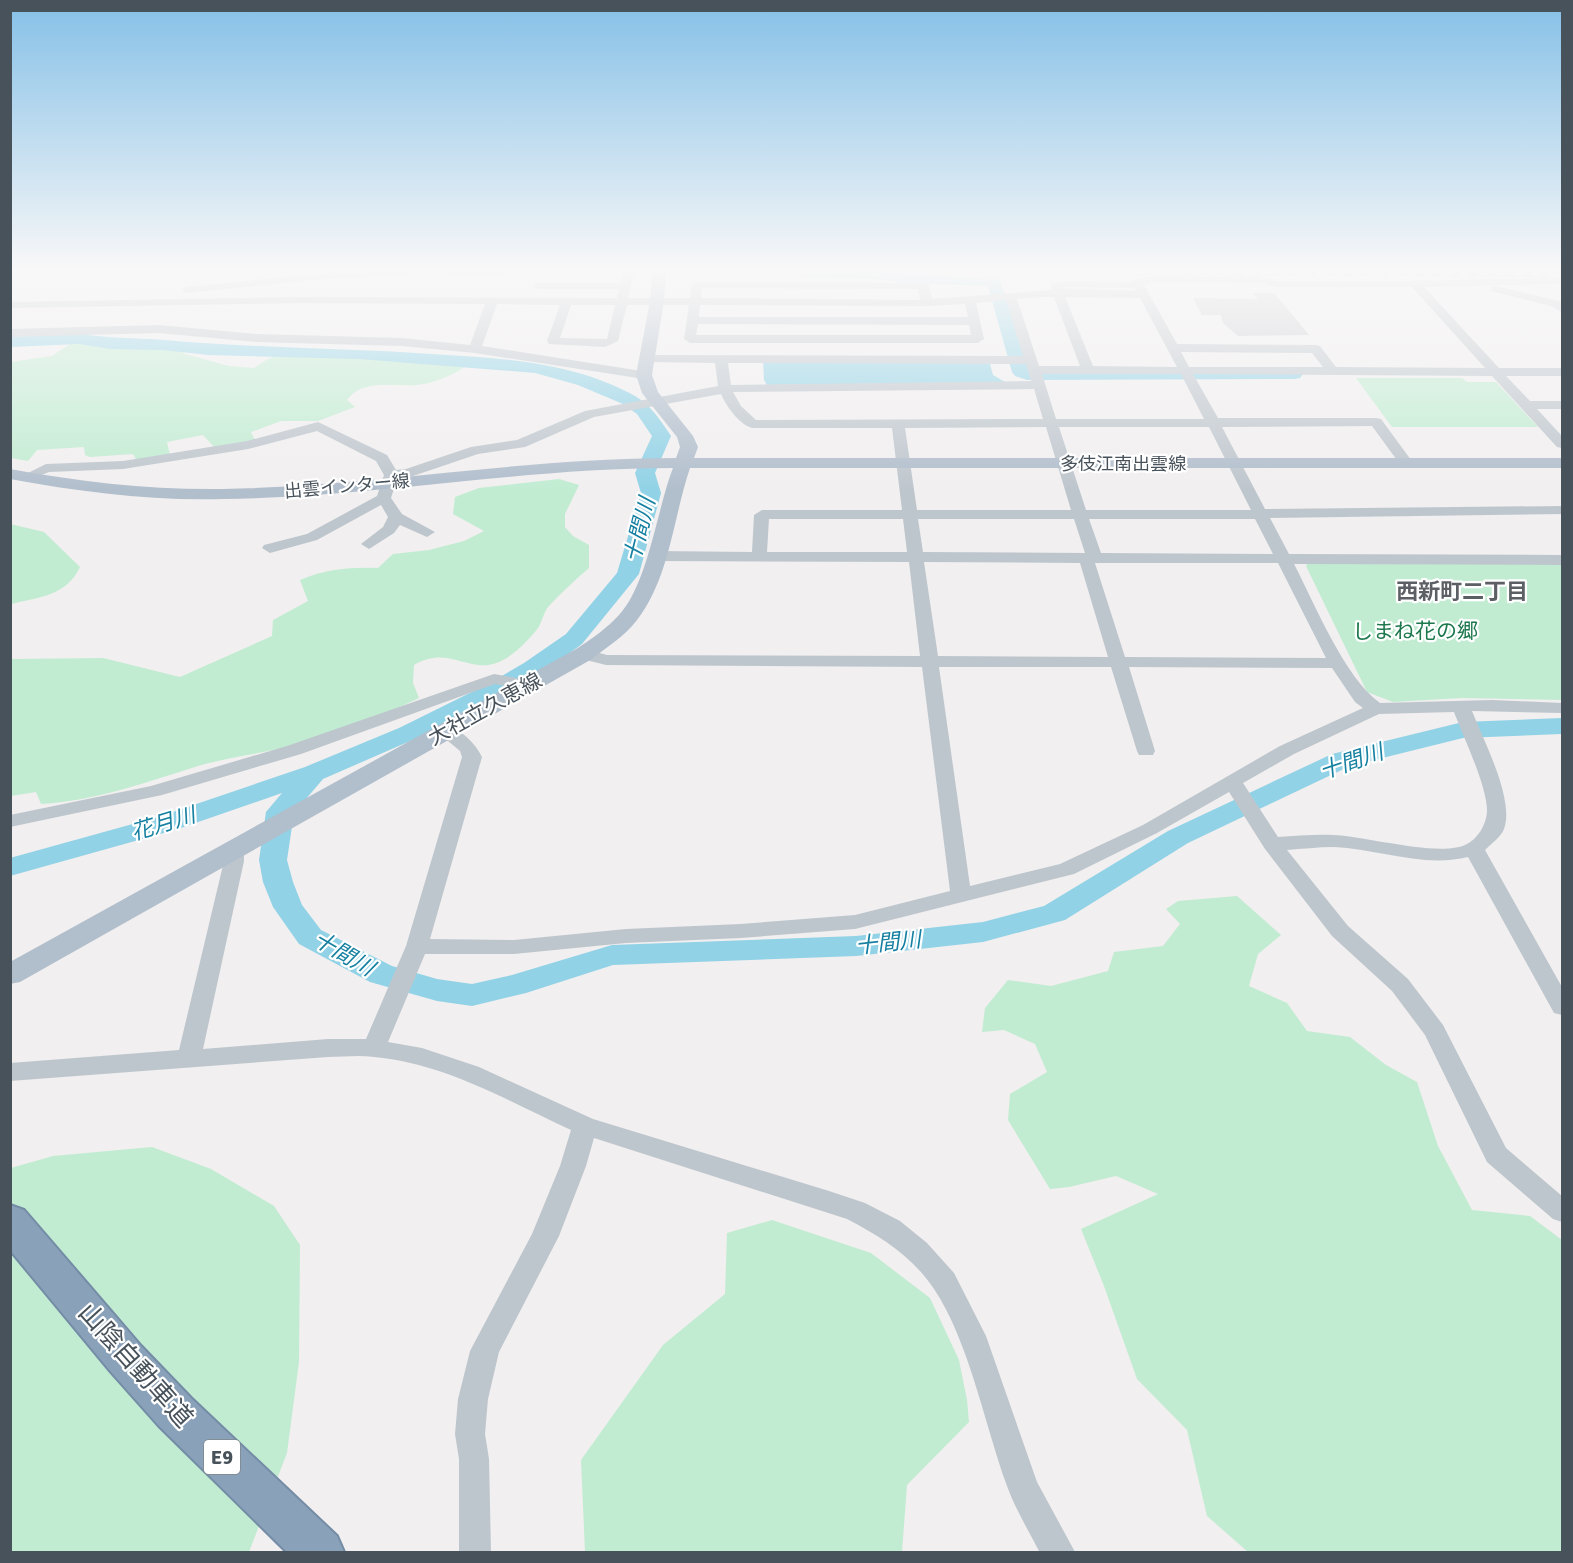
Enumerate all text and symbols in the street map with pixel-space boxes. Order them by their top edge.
street label: 多伎江南出雲線 [1060,453,1186,475]
street label: 出雲インター線 [283,470,411,502]
water label: 十間川 [618,493,661,565]
district label: 西新町二丁目 [1396,578,1528,605]
park label: しまね花の郷 [1352,618,1478,644]
street label: 大社立久恵線 [424,667,546,751]
water label: 十間川 [1316,737,1389,785]
water label: 花月川 [128,800,201,846]
water label: 十間川 [308,925,381,983]
water label: 十間川 [854,925,924,959]
street label: 山陰自動車道 [71,1297,199,1434]
road number: E9 [204,1440,240,1474]

